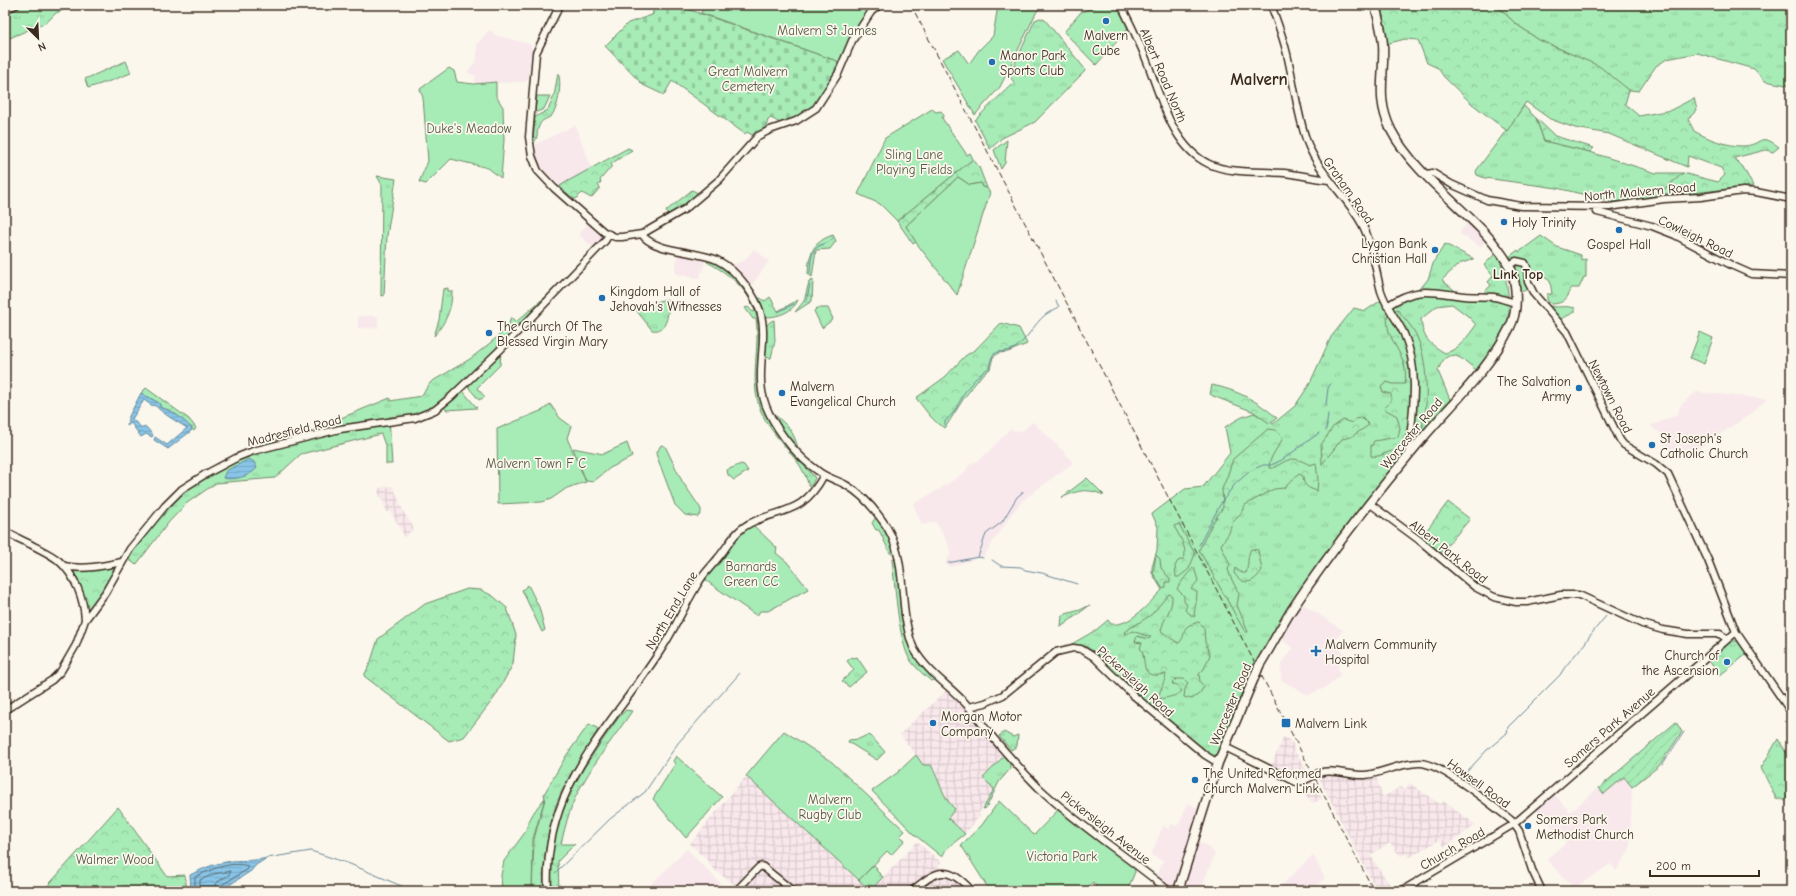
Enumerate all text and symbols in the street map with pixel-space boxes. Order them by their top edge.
marker: Malvern Cube [1101,16,1111,26]
north arrow [18,18,58,58]
park label: Malvern St James [777,23,877,38]
street label: Albert Road North [1137,26,1190,125]
place label: Malvern Cube [1084,28,1128,58]
text: N [36,39,48,54]
place label: Manor Park Sports Club [1000,48,1067,78]
marker: Manor Park Sports Club [987,57,997,67]
park label: Great Malvern Cemetery [708,64,788,94]
district label: Malvern [1230,70,1288,89]
park label: Duke's Meadow [426,121,512,136]
park label: Sling Lane Playing Fields [876,147,952,177]
street label: Graham Road [1320,154,1377,226]
street label: North Malvern Road [1583,179,1697,204]
street label: Cowleigh Road [1656,212,1736,261]
place label: Holy Trinity [1512,215,1576,230]
marker: Holy Trinity [1499,217,1509,227]
marker: Gospel Hall [1614,225,1624,235]
place label: Lygon Bank Christian Hall [1352,236,1428,266]
place label: Gospel Hall [1587,237,1651,252]
marker: Lygon Bank Christian Hall [1430,245,1440,255]
district label: Link Top [1493,266,1543,283]
place label: Kingdom Hall of Jehovah's Witnesses [610,284,722,314]
marker: Kingdom Hall of Jehovah's Witnesses [597,293,607,303]
place label: The Church Of The Blessed Virgin Mary [497,319,608,349]
marker: The Church Of The Blessed Virgin Mary [484,328,494,338]
street label: Newtown Road [1586,357,1635,435]
place label: The Salvation Army [1497,374,1571,404]
place label: Malvern Evangelical Church [790,379,896,409]
marker: The Salvation Army [1574,383,1584,393]
marker: Malvern Evangelical Church [777,388,787,398]
street label: Worcester Road [1377,395,1445,472]
street label: Madresfield Road [245,412,343,449]
place label: St Joseph's Catholic Church [1660,431,1748,461]
marker: St Joseph's Catholic Church [1647,440,1657,450]
park label: Malvern Town F C [486,456,586,471]
street label: Albert Park Road [1407,516,1491,586]
park label: Barnards Green CC [724,559,778,589]
street label: North End Lane [642,568,701,652]
place label: Malvern Community Hospital [1325,637,1437,667]
street label: Pickersleigh Road [1094,643,1177,720]
marker: Malvern Community Hospital [1310,645,1322,657]
place label: Church of the Ascension [1641,648,1720,678]
marker: Church of the Ascension [1722,657,1732,667]
street label: Worcester Road [1206,661,1255,748]
street label: Somers Park Avenue [1561,684,1658,771]
place label: Morgan Motor Company [941,709,1023,739]
place label: Malvern Link [1295,716,1367,731]
marker: Malvern Link [1280,717,1292,729]
marker: Morgan Motor Company [928,718,938,728]
street label: Howsell Road [1444,756,1513,811]
place label: The United Reformed Church Malvern Link [1203,766,1322,796]
marker: The United Reformed Church Malvern Link [1190,775,1200,785]
street label: Pickersleigh Avenue [1058,788,1154,867]
park label: Malvern Rugby Club [799,792,861,822]
place label: Somers Park Methodist Church [1536,812,1634,842]
marker: Somers Park Methodist Church [1523,821,1533,831]
street label: Church Road [1417,824,1487,873]
park label: Victoria Park [1027,849,1098,864]
park label: Walmer Wood [76,852,154,867]
scale bar [1650,852,1759,878]
text: 200 m [1656,859,1691,873]

